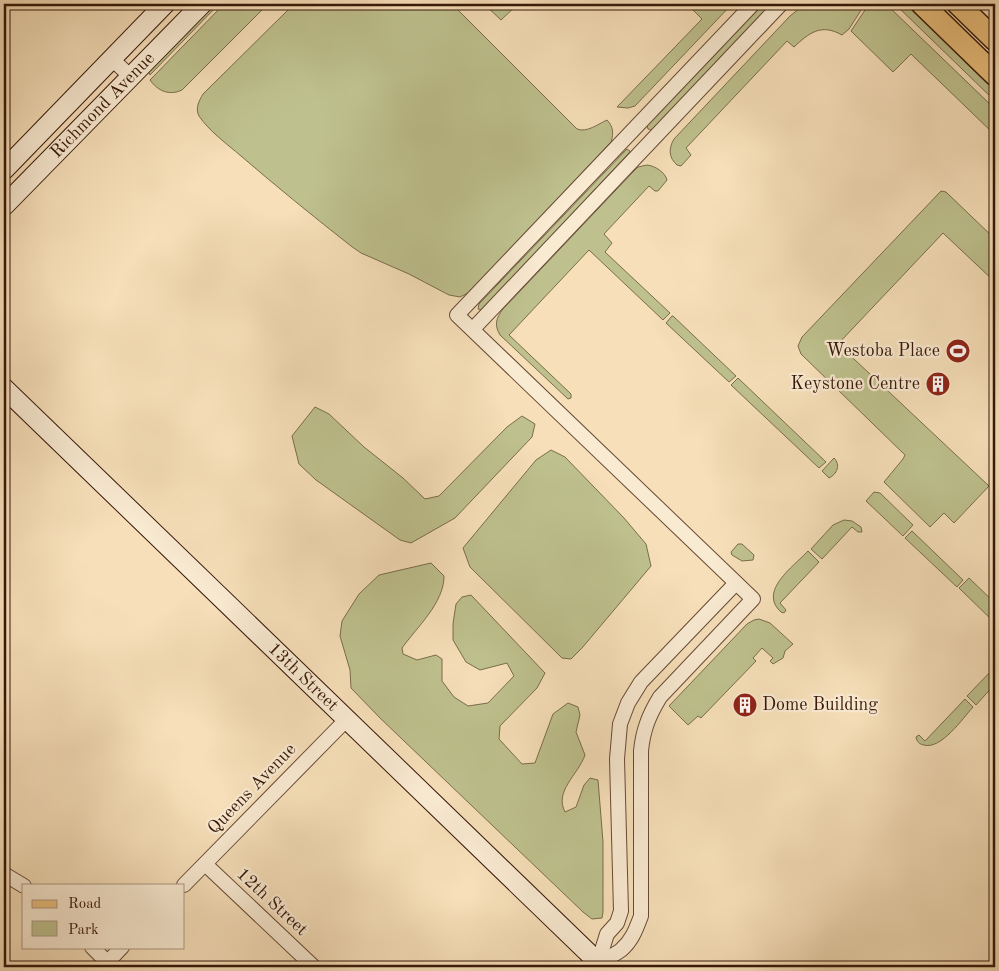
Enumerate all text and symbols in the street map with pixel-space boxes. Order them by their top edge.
street label: Richmond Avenue [47,49,158,162]
sports icon: Westoba Place [945,338,971,364]
place label: Westoba Place [826,342,940,360]
building icon: Keystone Centre [925,371,951,397]
place label: Keystone Centre [790,375,920,393]
street label: 13th Street [265,639,342,715]
building icon: Dome Building [732,692,758,718]
place label: Dome Building [762,696,878,714]
street label: Queens Avenue [204,740,300,838]
street label: 12th Street [233,865,311,939]
legend [22,884,185,948]
text: Road [68,897,102,912]
text: Park [68,923,99,938]

